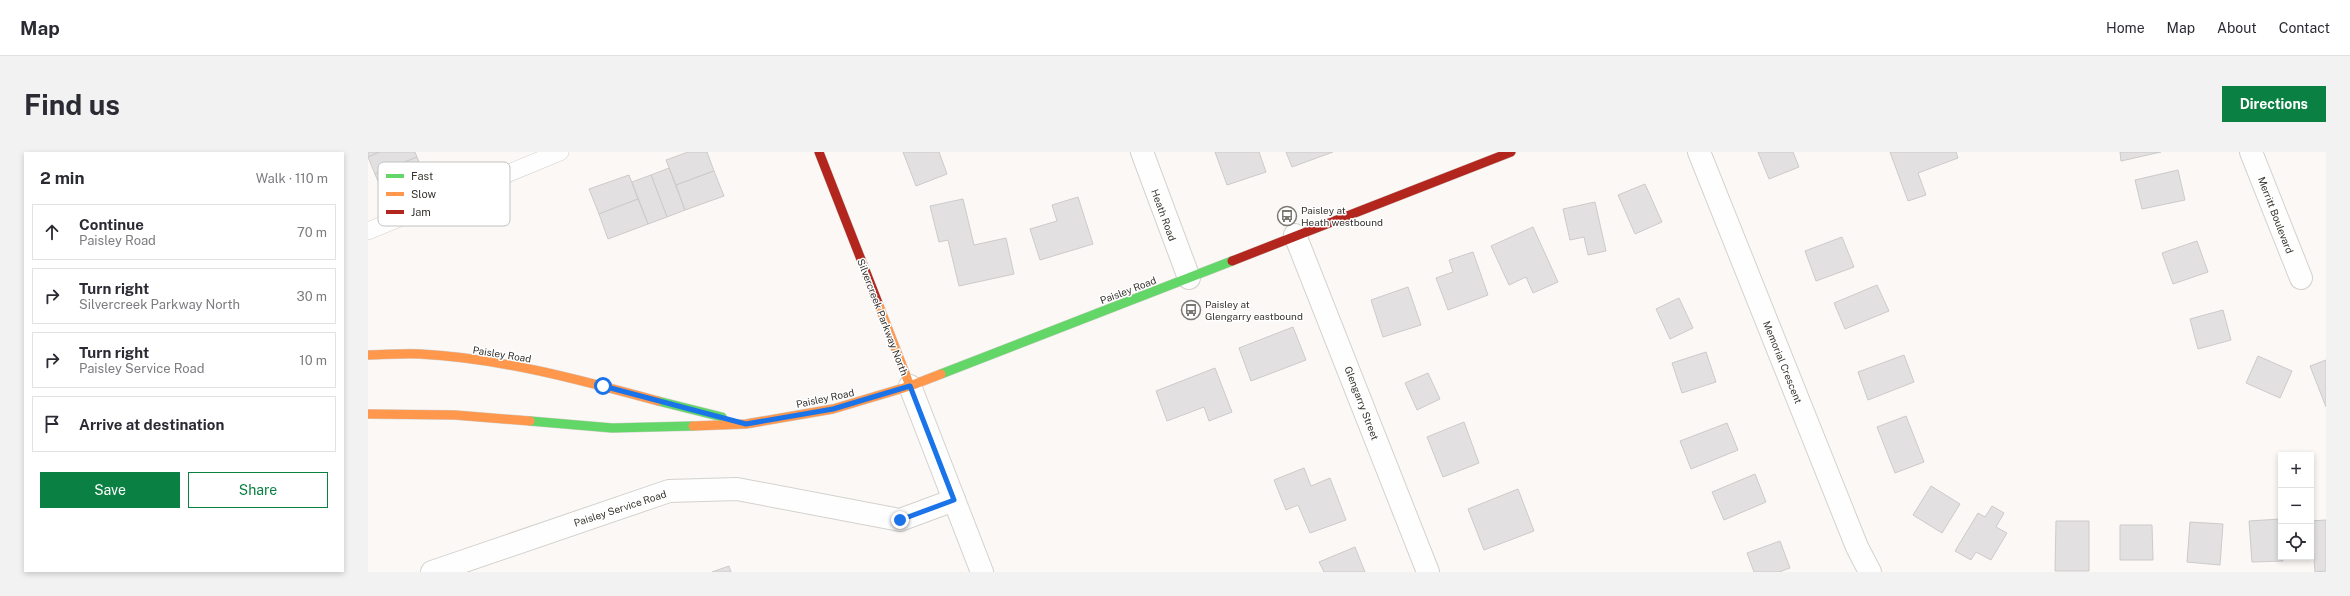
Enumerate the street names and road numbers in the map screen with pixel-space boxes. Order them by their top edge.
street label: Merritt Boulevard [2256,175,2296,255]
street label: Heath Road [1149,187,1179,243]
street label: Silvercreek Parkway North [855,257,911,377]
street label: Paisley Road [1098,274,1158,306]
street label: Memorial Crescent [1761,319,1805,405]
street label: Paisley Road [472,343,532,365]
street label: Glengarry Street [1342,364,1382,442]
street label: Paisley Road [795,386,855,410]
street label: Paisley Service Road [572,487,668,529]

